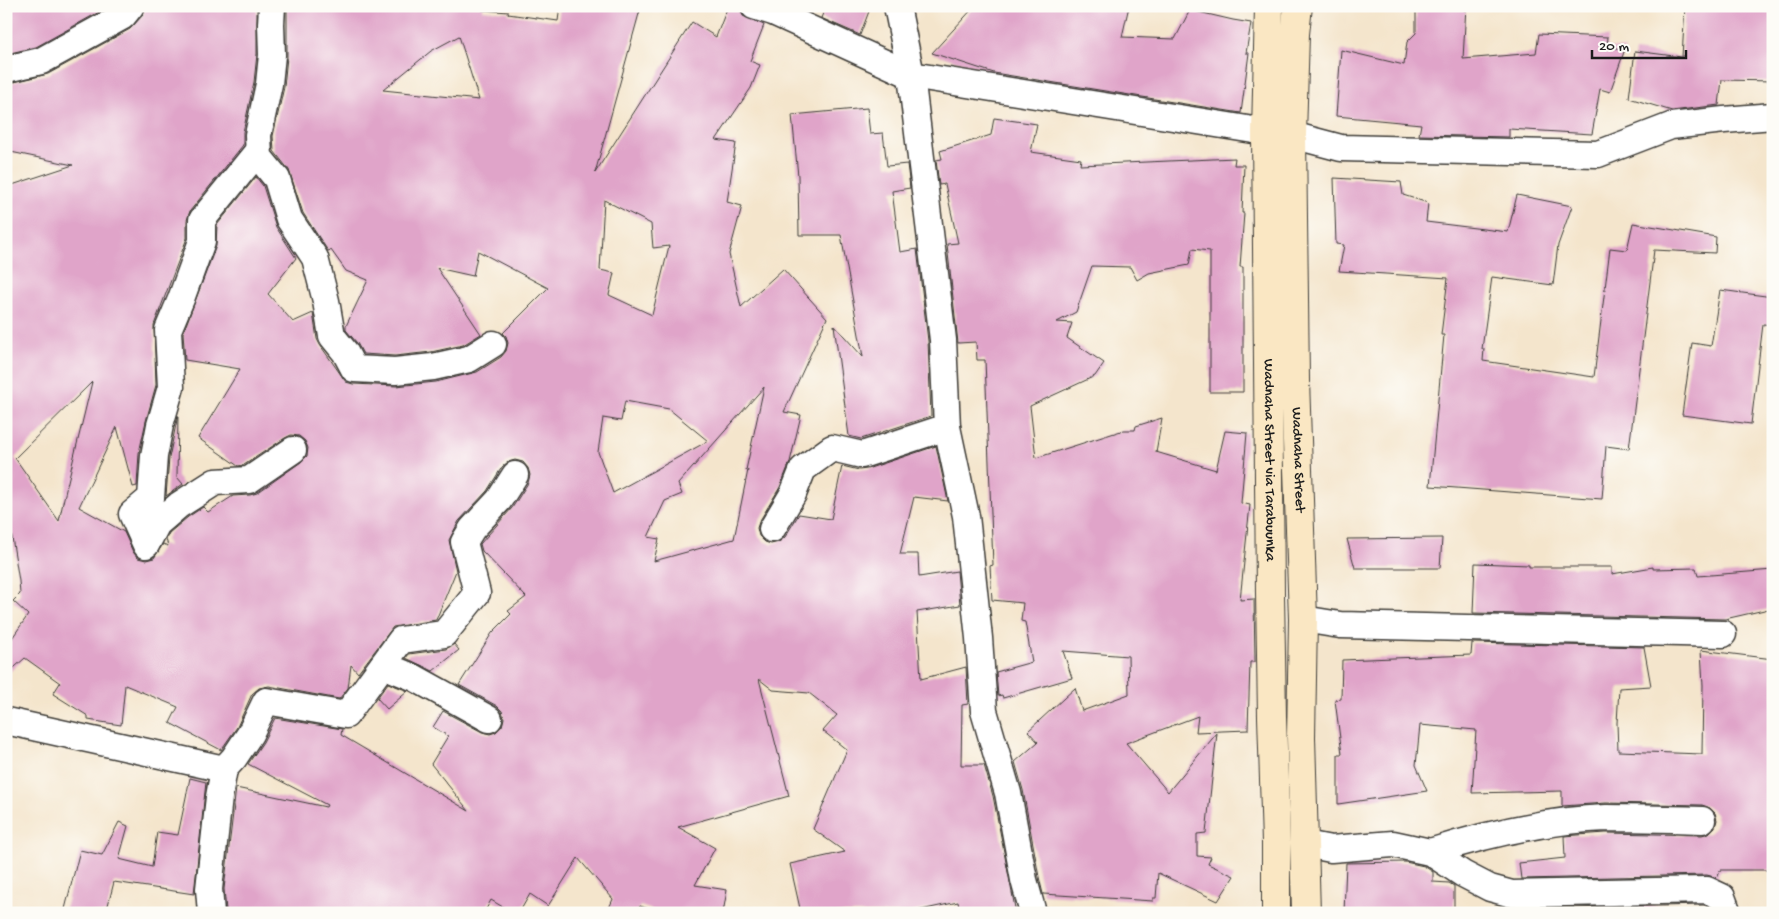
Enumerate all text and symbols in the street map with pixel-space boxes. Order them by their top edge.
scale bar [1592,28,1685,60]
text: 20 m [1599,38,1629,56]
street label: Wadnaha Street via Tarabuunka [1259,359,1279,562]
street label: Wadnaha Street [1287,407,1308,515]

